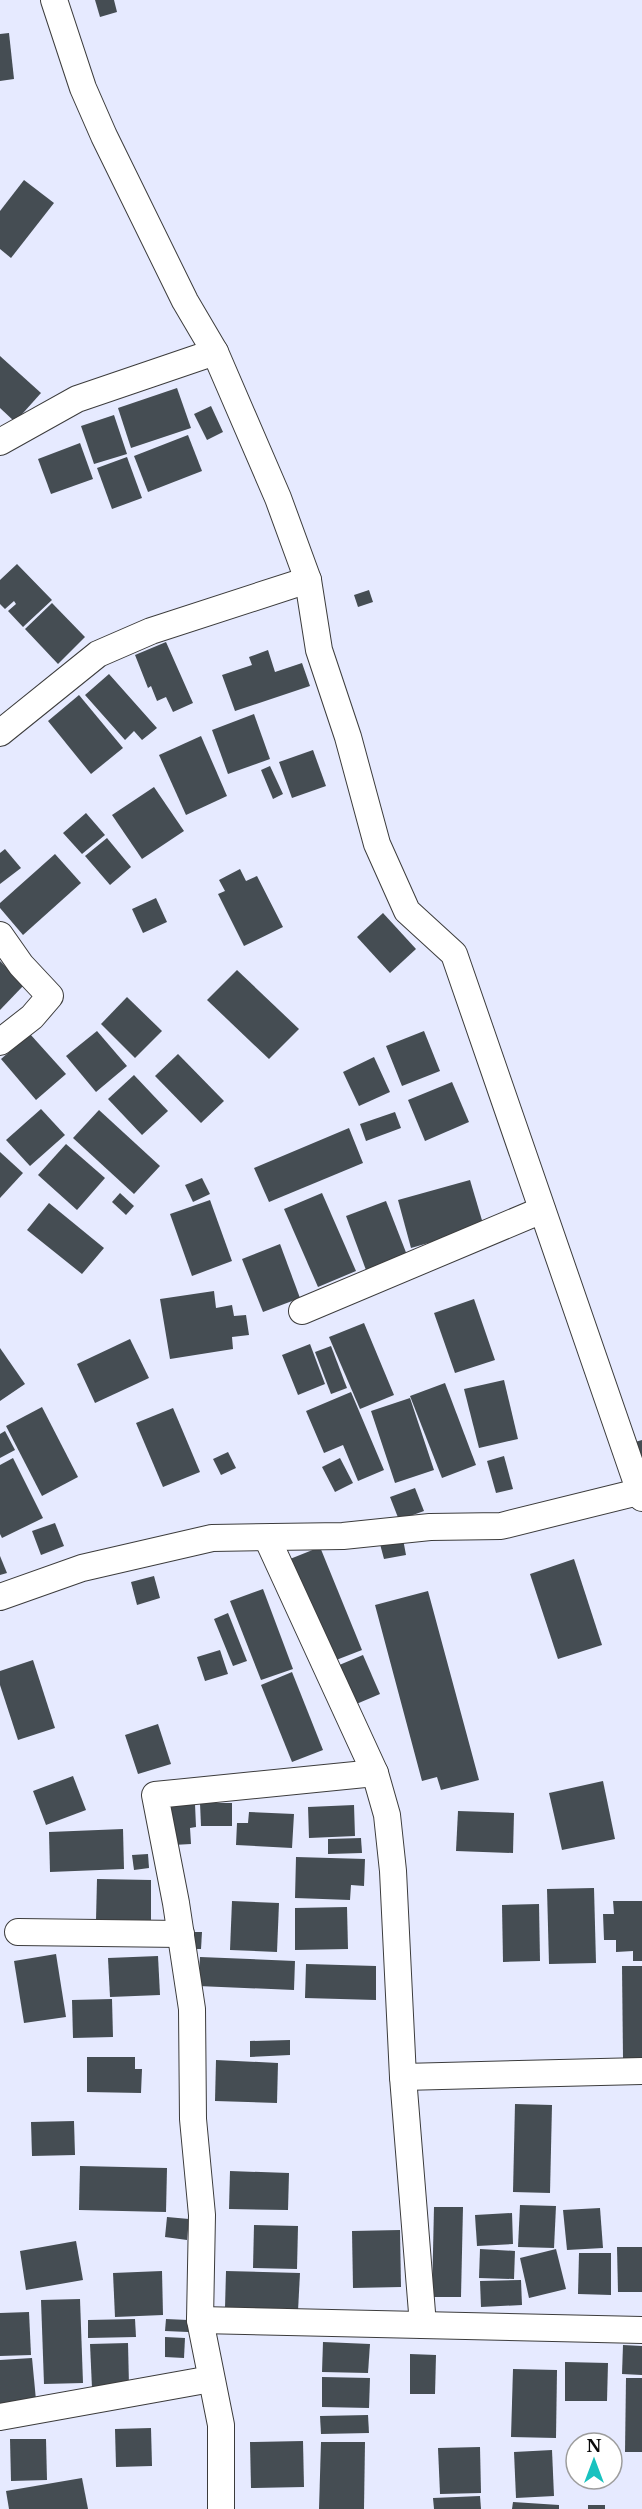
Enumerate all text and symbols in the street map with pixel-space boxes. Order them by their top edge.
north arrow [564,2431,624,2491]
text: N [586,2436,602,2456]

